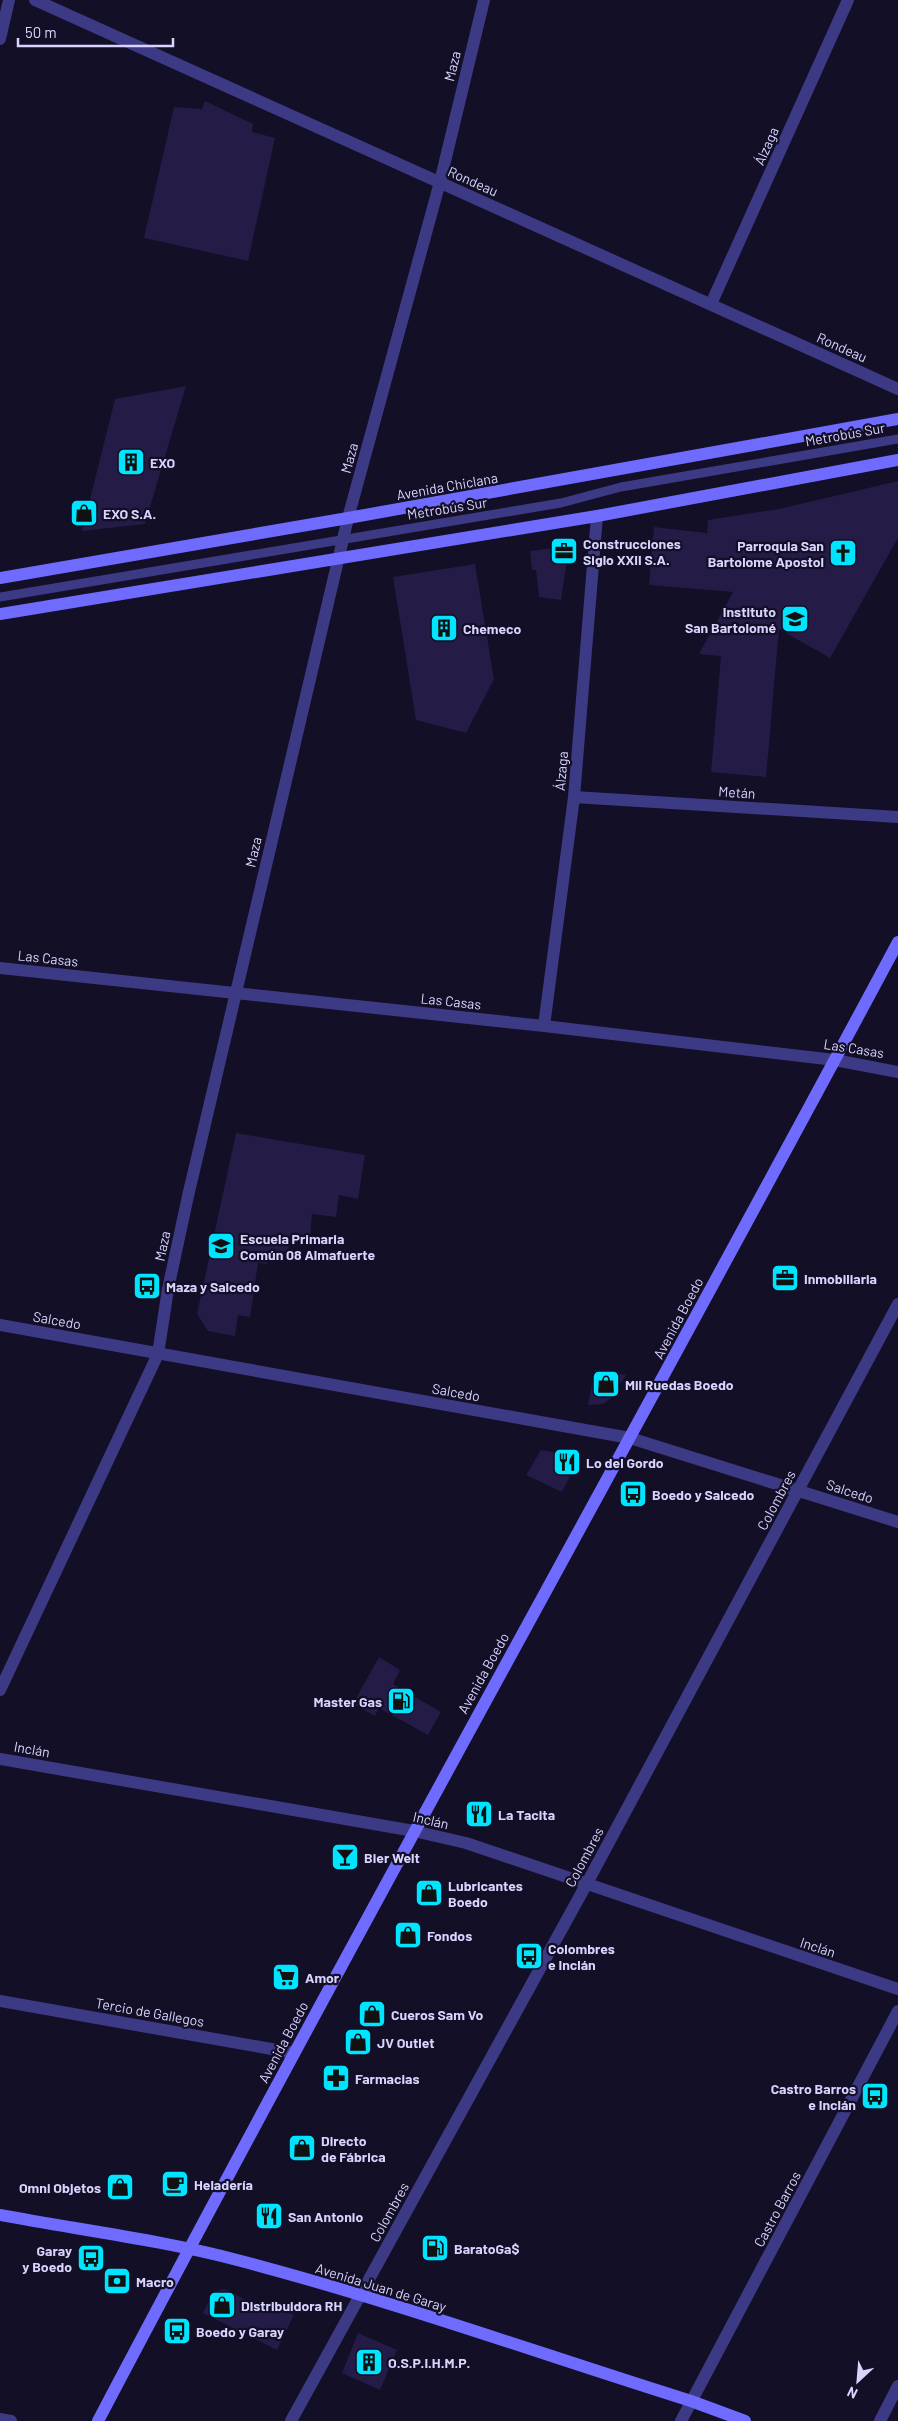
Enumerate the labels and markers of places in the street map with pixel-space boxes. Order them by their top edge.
building icon: EXO [116,447,146,477]
place label: EXO [150,454,176,471]
shop icon: EXO S.A. [69,498,99,528]
place label: EXO S.A. [103,505,156,522]
place label: Construcciones Siglo XXII S.A. [583,535,681,568]
office icon: Construcciones Siglo XXII S.A. [549,536,579,566]
place label: Parroquia San Bartolome Apostol [708,537,824,570]
church icon: Parroquia San Bartolome Apostol [828,538,858,568]
place label: Instituto San Bartolomé [685,603,776,636]
school or university icon: Instituto San Bartolomé [780,604,810,634]
building icon: Chemeco [429,613,459,643]
place label: Chemeco [463,620,521,637]
place label: Escuela Primaria Común 08 Almafuerte [240,1230,376,1263]
school or university icon: Escuela Primaria Común 08 Almafuerte [206,1231,236,1261]
office icon: Inmobiliaria [770,1263,800,1293]
place label: Inmobiliaria [804,1270,877,1287]
bus stop icon: Maza y Salcedo [132,1271,162,1301]
place label: Maza y Salcedo [166,1278,260,1295]
shop icon: Mil Ruedas Boedo [591,1369,621,1399]
place label: Mil Ruedas Boedo [625,1376,734,1393]
restaurant icon: Lo del Gordo [552,1447,582,1477]
place label: Lo del Gordo [586,1454,664,1471]
bus stop icon: Boedo y Salcedo [618,1479,648,1509]
place label: Boedo y Salcedo [652,1486,755,1503]
fuel station icon: Master Gas [386,1686,416,1716]
place label: Master Gas [314,1693,382,1710]
restaurant icon: La Tacita [464,1799,494,1829]
place label: La Tacita [498,1806,555,1823]
bar icon: Bier Welt [330,1842,360,1872]
place label: Bier Welt [364,1849,420,1866]
place label: Lubricantes Boedo [448,1877,523,1910]
shop icon: Lubricantes Boedo [414,1878,444,1908]
shop icon: Fondos [393,1920,423,1950]
place label: Fondos [427,1927,472,1944]
place label: Colombres e Inclán [548,1940,615,1973]
bus stop icon: Colombres e Inclán [514,1941,544,1971]
supermarket icon: Amor [271,1962,301,1992]
place label: Amor [305,1969,340,1986]
shop icon: Cueros Sam Vo [357,1999,387,2029]
place label: Cueros Sam Vo [391,2006,484,2023]
shop icon: JV Outlet [343,2027,373,2057]
place label: JV Outlet [377,2034,435,2051]
pharmacy icon: Farmacias [321,2063,351,2093]
place label: Farmacias [355,2070,420,2087]
place label: Castro Barros e Inclán [771,2080,856,2113]
bus stop icon: Castro Barros e Inclán [860,2081,890,2111]
place label: Directo de Fábrica [321,2132,386,2165]
shop icon: Directo de Fábrica [287,2133,317,2163]
cafe icon: Heladería [160,2169,190,2199]
shop icon: Omni Objetos [105,2172,135,2202]
place label: Heladería [194,2176,253,2193]
place label: Omni Objetos [19,2179,101,2196]
restaurant icon: San Antonio [254,2201,284,2231]
place label: San Antonio [288,2208,363,2225]
fuel station icon: BaratoGa$ [420,2233,450,2263]
place label: BaratoGa$ [454,2240,520,2257]
place label: Garay y Boedo [22,2242,72,2275]
bus stop icon: Garay y Boedo [76,2243,106,2273]
bank icon: Macro [102,2266,132,2296]
place label: Macro [136,2273,174,2290]
shop icon: Distribuidora RH [207,2290,237,2320]
place label: Distribuidora RH [241,2297,342,2314]
bus stop icon: Boedo y Garay [162,2316,192,2346]
place label: Boedo y Garay [196,2323,284,2340]
building icon: O.S.P.I.H.M.P. [354,2347,384,2377]
place label: O.S.P.I.H.M.P. [388,2354,470,2371]

